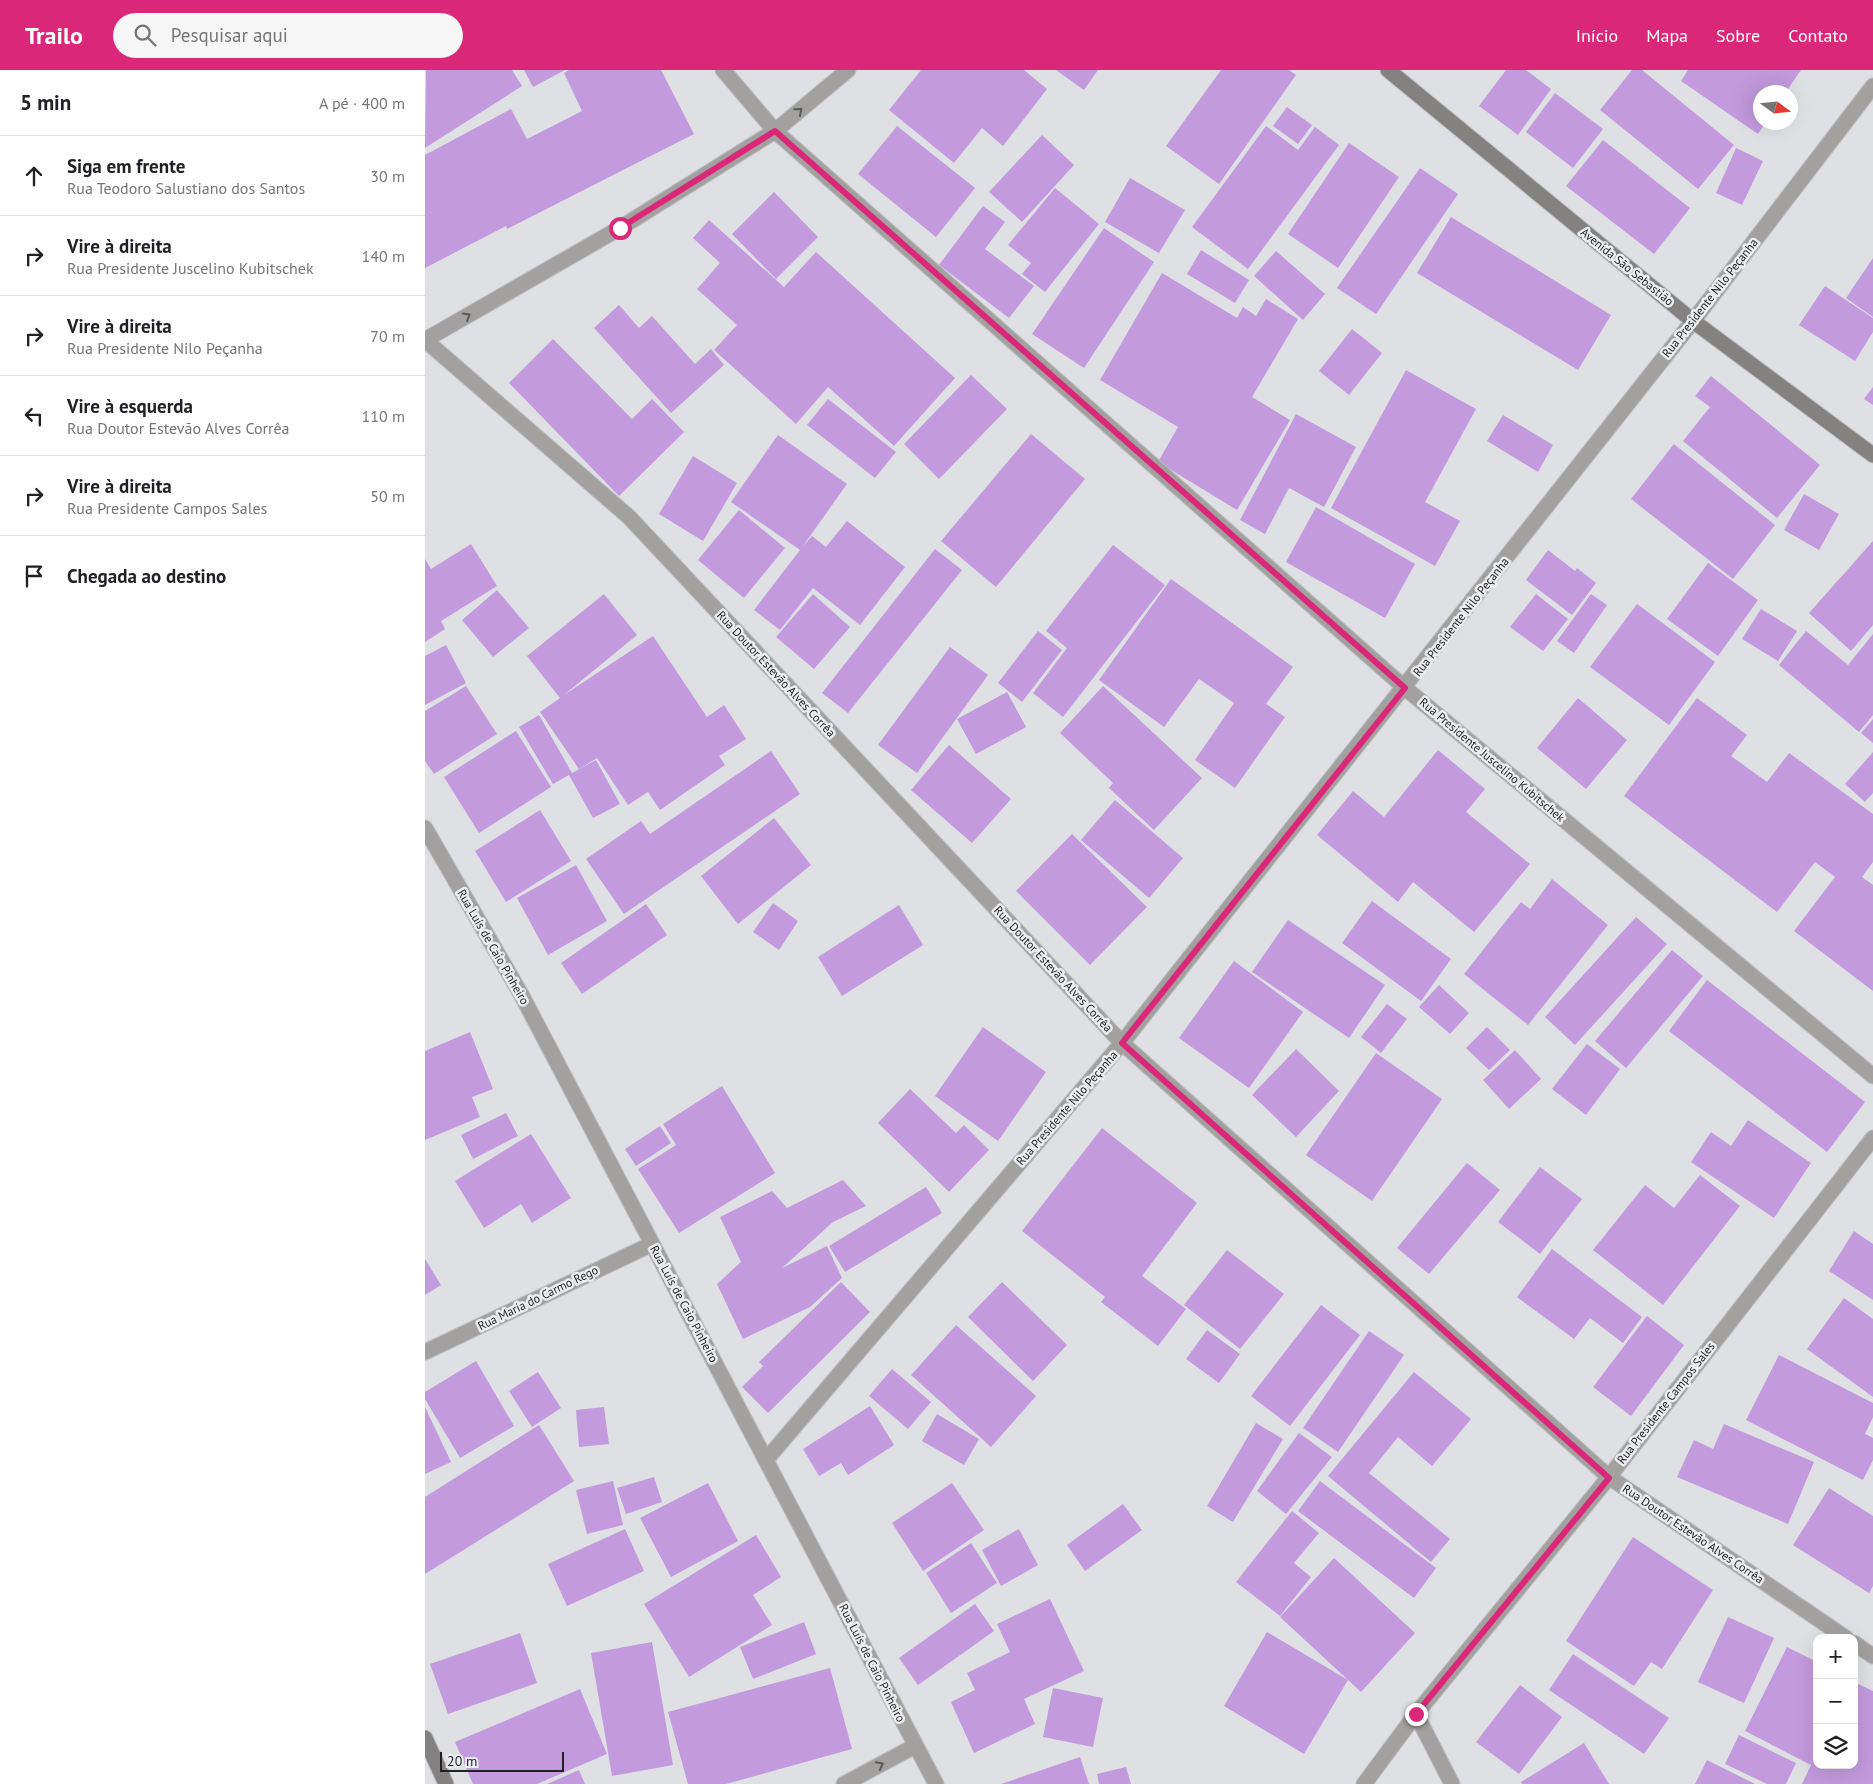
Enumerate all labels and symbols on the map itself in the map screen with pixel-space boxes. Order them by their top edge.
north arrow [1753,85,1798,130]
one-way arrow [793,108,802,117]
route start [609,217,632,240]
street label: Avenida São Sebastião [1578,224,1677,309]
street label: Rua Presidente Nilo Peçanha [1658,235,1761,360]
one-way arrow [462,312,471,322]
street label: Rua Presidente Nilo Peçanha [1409,554,1512,679]
street label: Rua Doutor Estevão Alves Corrêa [714,608,839,740]
street label: Rua Presidente Juscelino Kubitschek [1417,694,1568,825]
street label: Rua Luís de Caio Pinheiro [454,886,533,1007]
street label: Rua Doutor Estevão Alves Corrêa [991,903,1116,1035]
street label: Rua Presidente Nilo Peçanha [1013,1047,1120,1168]
street label: Rua Luís de Caio Pinheiro [647,1243,722,1365]
street label: Rua María do Carmo Rego [475,1262,600,1333]
street label: Rua Presidente Campos Sales [1613,1339,1718,1467]
street label: Rua Doutor Estevão Alves Corrêa [1620,1481,1767,1586]
street label: Rua Luís de Caio Pinheiro [836,1601,909,1724]
route end [1405,1703,1428,1726]
scale bar [440,1749,564,1772]
one-way arrow [874,1761,883,1771]

